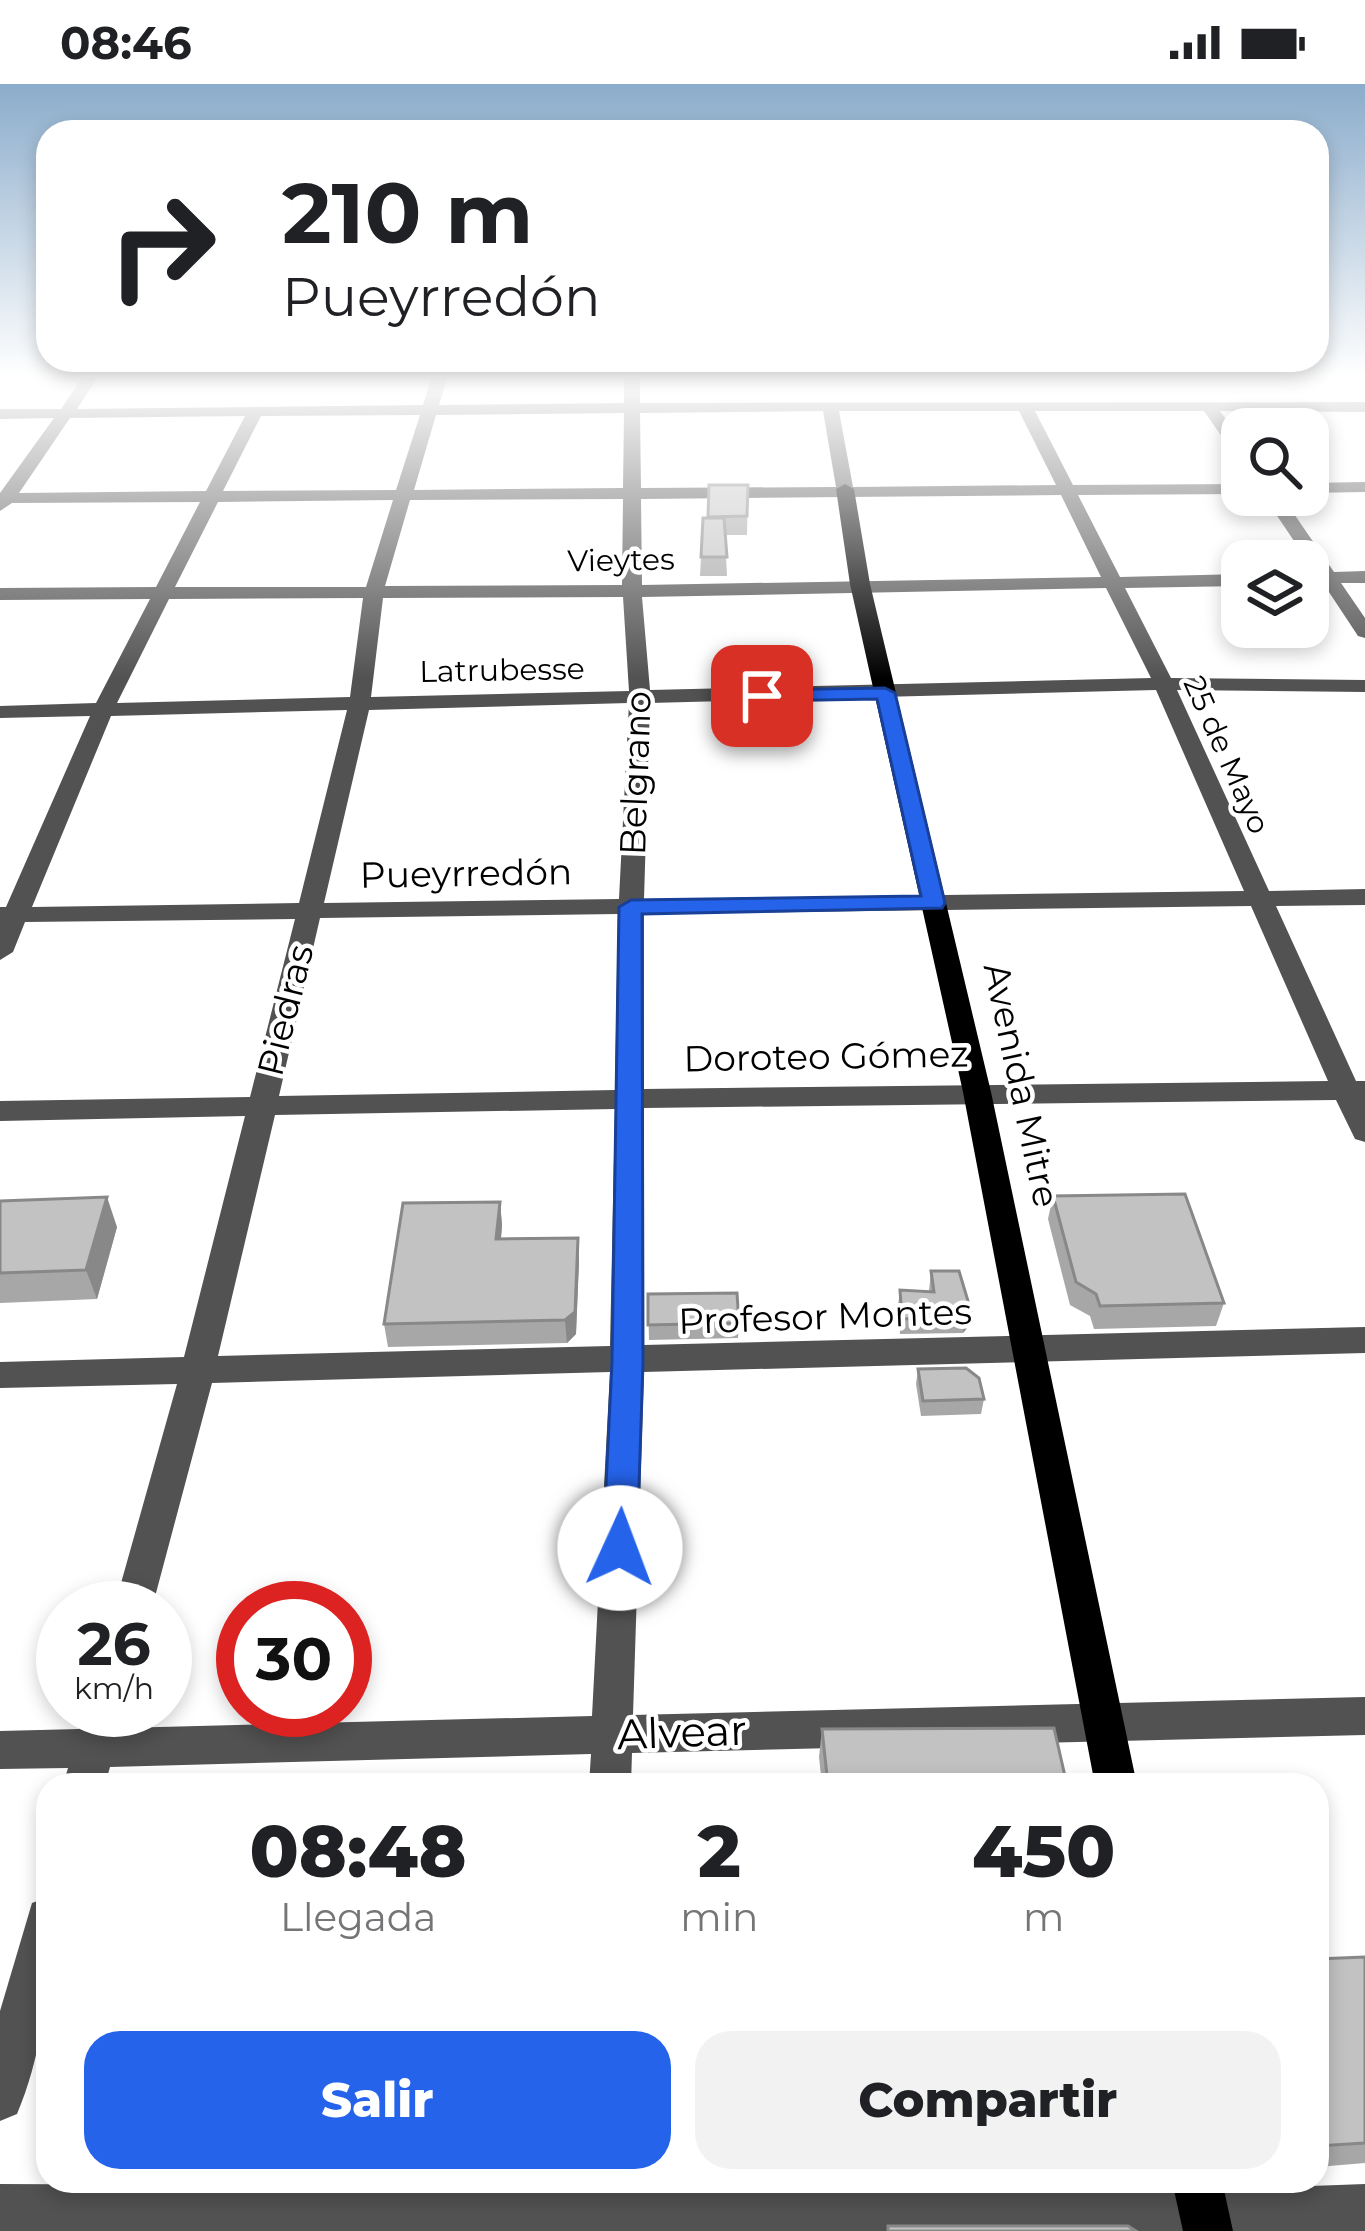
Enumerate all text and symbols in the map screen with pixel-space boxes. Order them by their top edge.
text: 08:46 [60,15,192,70]
text: 210 m [282,162,533,264]
icon: right [84,168,240,324]
text: Pueyrredón [282,264,600,330]
map controls [1221,408,1329,648]
button: search [1221,408,1329,516]
button: layers [1221,540,1329,648]
street label: Vieytes [567,541,675,579]
pin [711,645,813,747]
street label: Latrubesse [419,650,585,690]
icon: arrive [729,663,795,729]
street label: 25 de Mayo [1176,670,1278,840]
street label: Belgrano [610,690,660,856]
street label: Pueyrredón [359,849,573,897]
street label: Piedras [248,940,322,1080]
street label: Avenida Mitre [975,959,1069,1211]
street label: Doroteo Gómez [683,1032,969,1080]
street label: Profesor Montes [677,1289,973,1343]
position arrow [557,1485,683,1611]
speed limit sign: 30 [216,1581,372,1737]
text: 26 [77,1607,151,1680]
text: km/h [74,1670,154,1707]
street label: Alvear [616,1704,748,1760]
text: 08:48 [250,1807,467,1895]
text: 2 [698,1807,741,1895]
text: 450 [972,1807,1115,1895]
text: Llegada [280,1893,436,1941]
text: min [680,1893,758,1941]
text: m [1023,1893,1064,1941]
button: Salir [84,2031,671,2169]
button: Compartir [695,2031,1281,2169]

